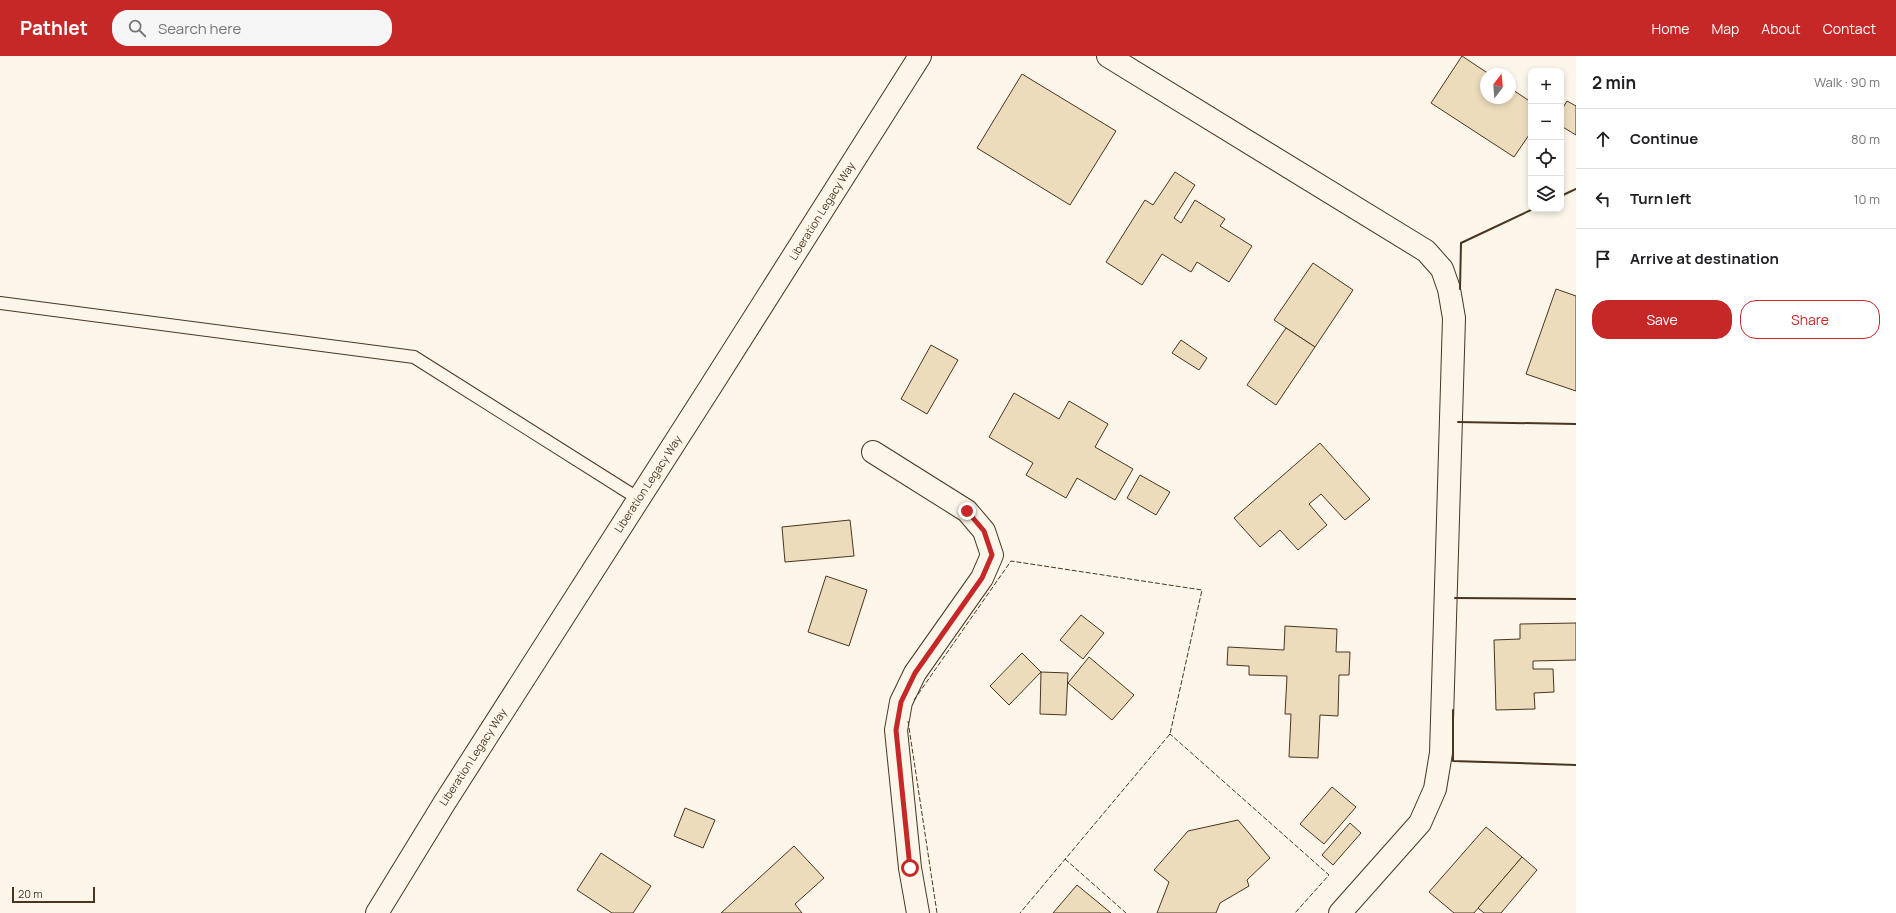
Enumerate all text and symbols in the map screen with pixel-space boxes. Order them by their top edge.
search box [112,10,392,46]
text: Pathlet [20,15,88,41]
icon: search [126,17,148,39]
text: Search here [158,18,241,39]
text: Home [1652,19,1689,38]
text: Map [1711,19,1739,38]
text: About [1761,19,1801,38]
text: Contact [1823,19,1876,38]
north arrow [1480,68,1516,104]
map controls [1528,68,1564,212]
button: + [1528,68,1564,104]
text: 2 min [1592,71,1636,94]
text: Walk · 90 m [1814,73,1880,91]
button: − [1528,104,1564,140]
icon: ahead [1592,128,1614,150]
text: Continue [1630,128,1698,149]
text: 80 m [1851,130,1880,148]
button: locate [1528,140,1564,176]
street label: Liberation Legacy Way [785,159,858,263]
button: layers [1528,176,1564,212]
icon: left [1592,188,1614,210]
text: Turn left [1630,188,1692,209]
text: 10 m [1853,190,1880,208]
icon: arrive [1592,248,1614,270]
text: Arrive at destination [1630,248,1779,269]
button: Save [1592,300,1732,339]
button: Share [1740,300,1880,339]
street label: Liberation Legacy Way [610,432,685,535]
route end [958,502,976,520]
street label: Liberation Legacy Way [435,705,510,808]
route start [901,859,919,877]
scale bar [12,885,95,904]
text: 20 m [18,886,43,901]

